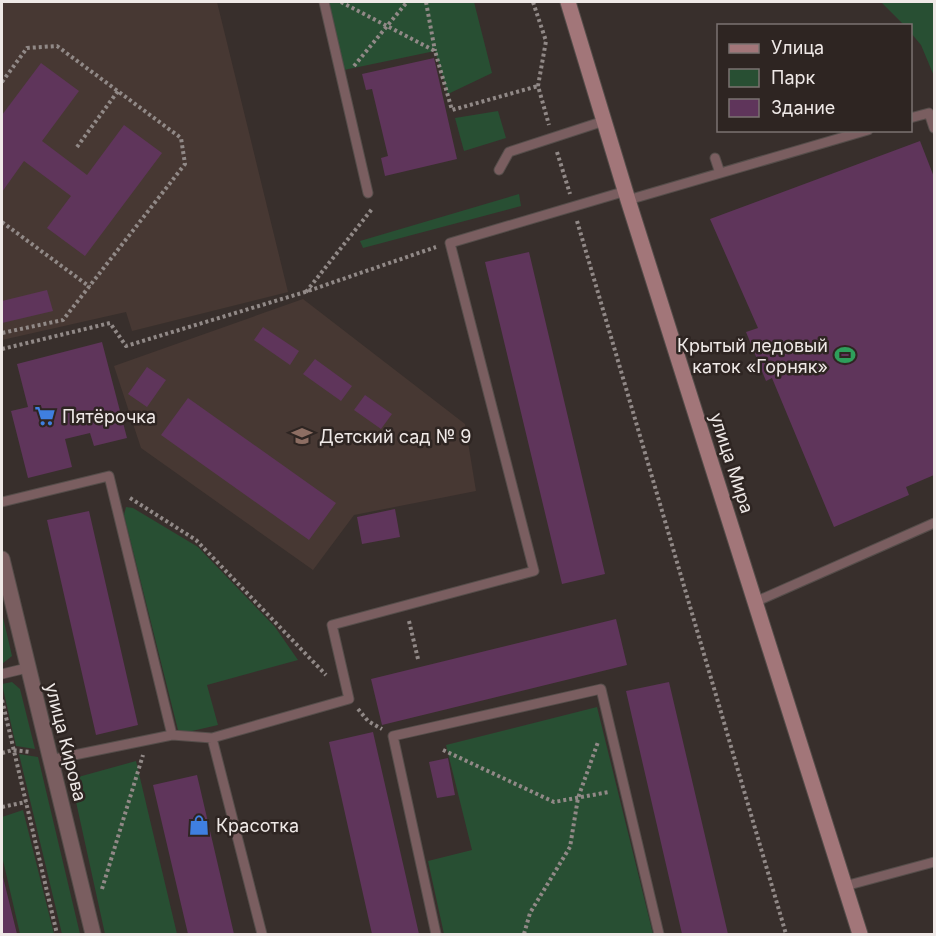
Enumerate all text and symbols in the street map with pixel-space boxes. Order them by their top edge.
legend [717,24,912,132]
text: Улица [771,37,824,58]
text: Парк [771,67,816,88]
text: Здание [771,97,835,118]
place label: Крытый ледовый каток «Горняк» [677,335,828,377]
sports icon: Крытый ледовый каток «Горняк» [833,343,857,367]
supermarket icon: Пятёрочка [33,404,57,428]
place label: Пятёрочка [62,406,156,427]
street label: улица Мира [706,410,758,516]
school or university icon: Детский сад № 9 [290,424,314,448]
place label: Детский сад № 9 [319,426,472,447]
street label: улица Кирова [41,681,91,803]
shop icon: Красотка [187,813,211,837]
place label: Красотка [216,815,299,836]

